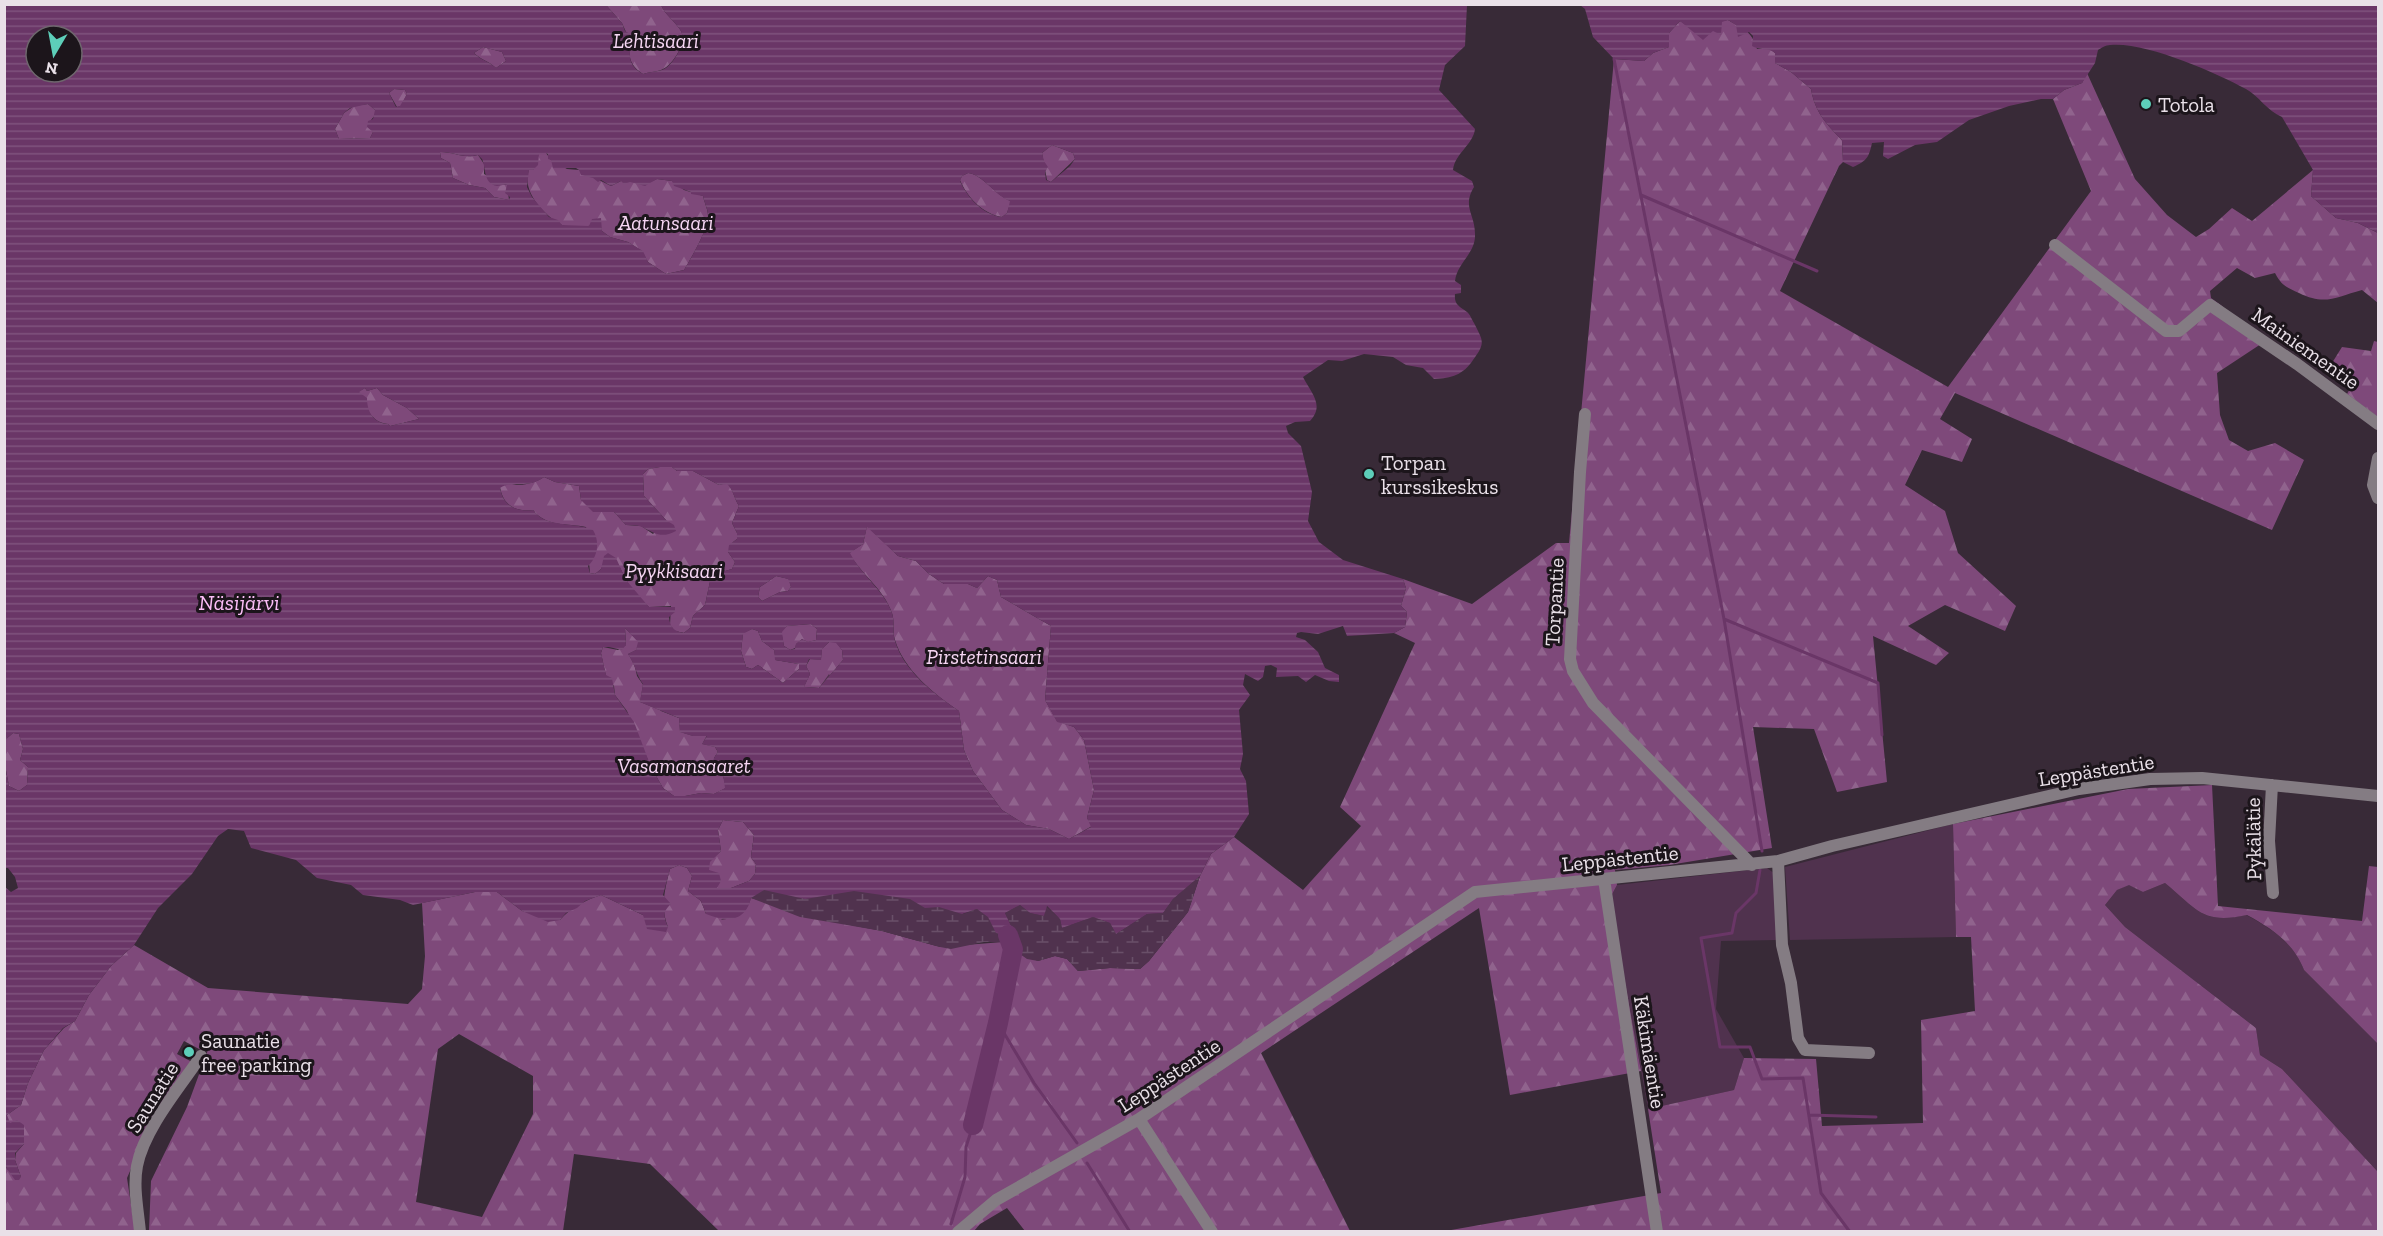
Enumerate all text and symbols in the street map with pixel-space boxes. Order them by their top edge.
north arrow [24,24,84,84]
park label: Lehtisaari [613,28,699,53]
text: N [44,58,59,79]
place label: Totola [2158,92,2215,117]
marker: Totola [2139,97,2153,111]
park label: Aatunsaari [617,210,714,235]
street label: Mainiementie [2247,302,2365,394]
place label: Torpan kurssikeskus [1381,450,1498,499]
marker: Torpan kurssikeskus [1362,467,1376,481]
street label: Torpantie [1539,557,1569,647]
park label: Pyykkisaari [625,558,723,583]
water label: Näsijärvi [198,589,280,616]
park label: Pirstetinsaari [926,644,1042,669]
street label: Leppästentie [2036,748,2156,791]
park label: Vasamansaaret [617,753,751,778]
street label: Pykälätie [2240,797,2266,881]
street label: Leppästentie [1561,839,1680,877]
street label: Käkimäentie [1629,994,1671,1110]
place label: Saunatie free parking [201,1028,312,1077]
street label: Leppästentie [1113,1033,1225,1117]
marker: Saunatie free parking [182,1045,196,1059]
street label: Saunatie [121,1057,184,1137]

